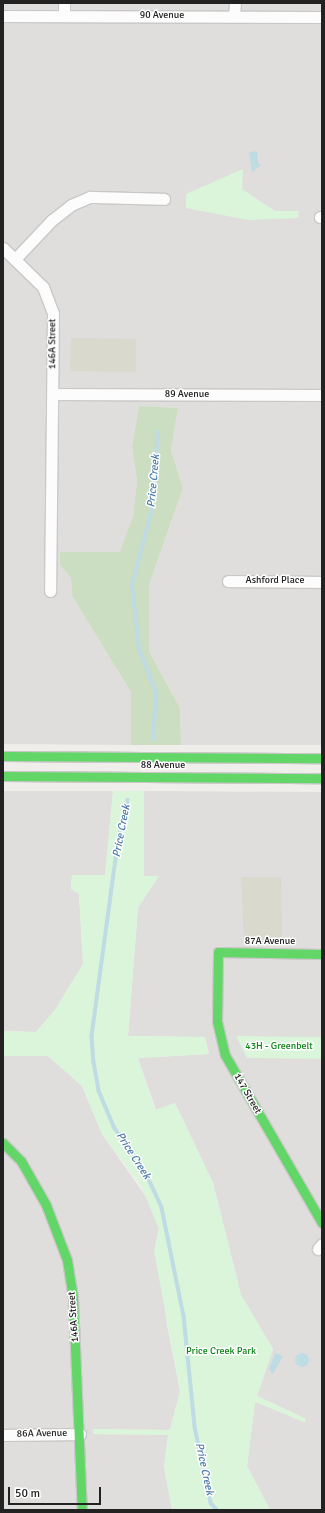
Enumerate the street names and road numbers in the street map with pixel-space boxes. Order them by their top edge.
street label: 90 Avenue [140,10,184,22]
street label: 146A Street [47,319,59,369]
street label: 89 Avenue [165,389,209,401]
street label: Ashford Place [246,575,304,587]
street label: 88 Avenue [141,760,185,772]
street label: 87A Avenue [245,936,295,948]
street label: 147 Street [231,1072,263,1116]
street label: 146A Street [66,1291,82,1343]
street label: 86A Avenue [17,1428,67,1440]

